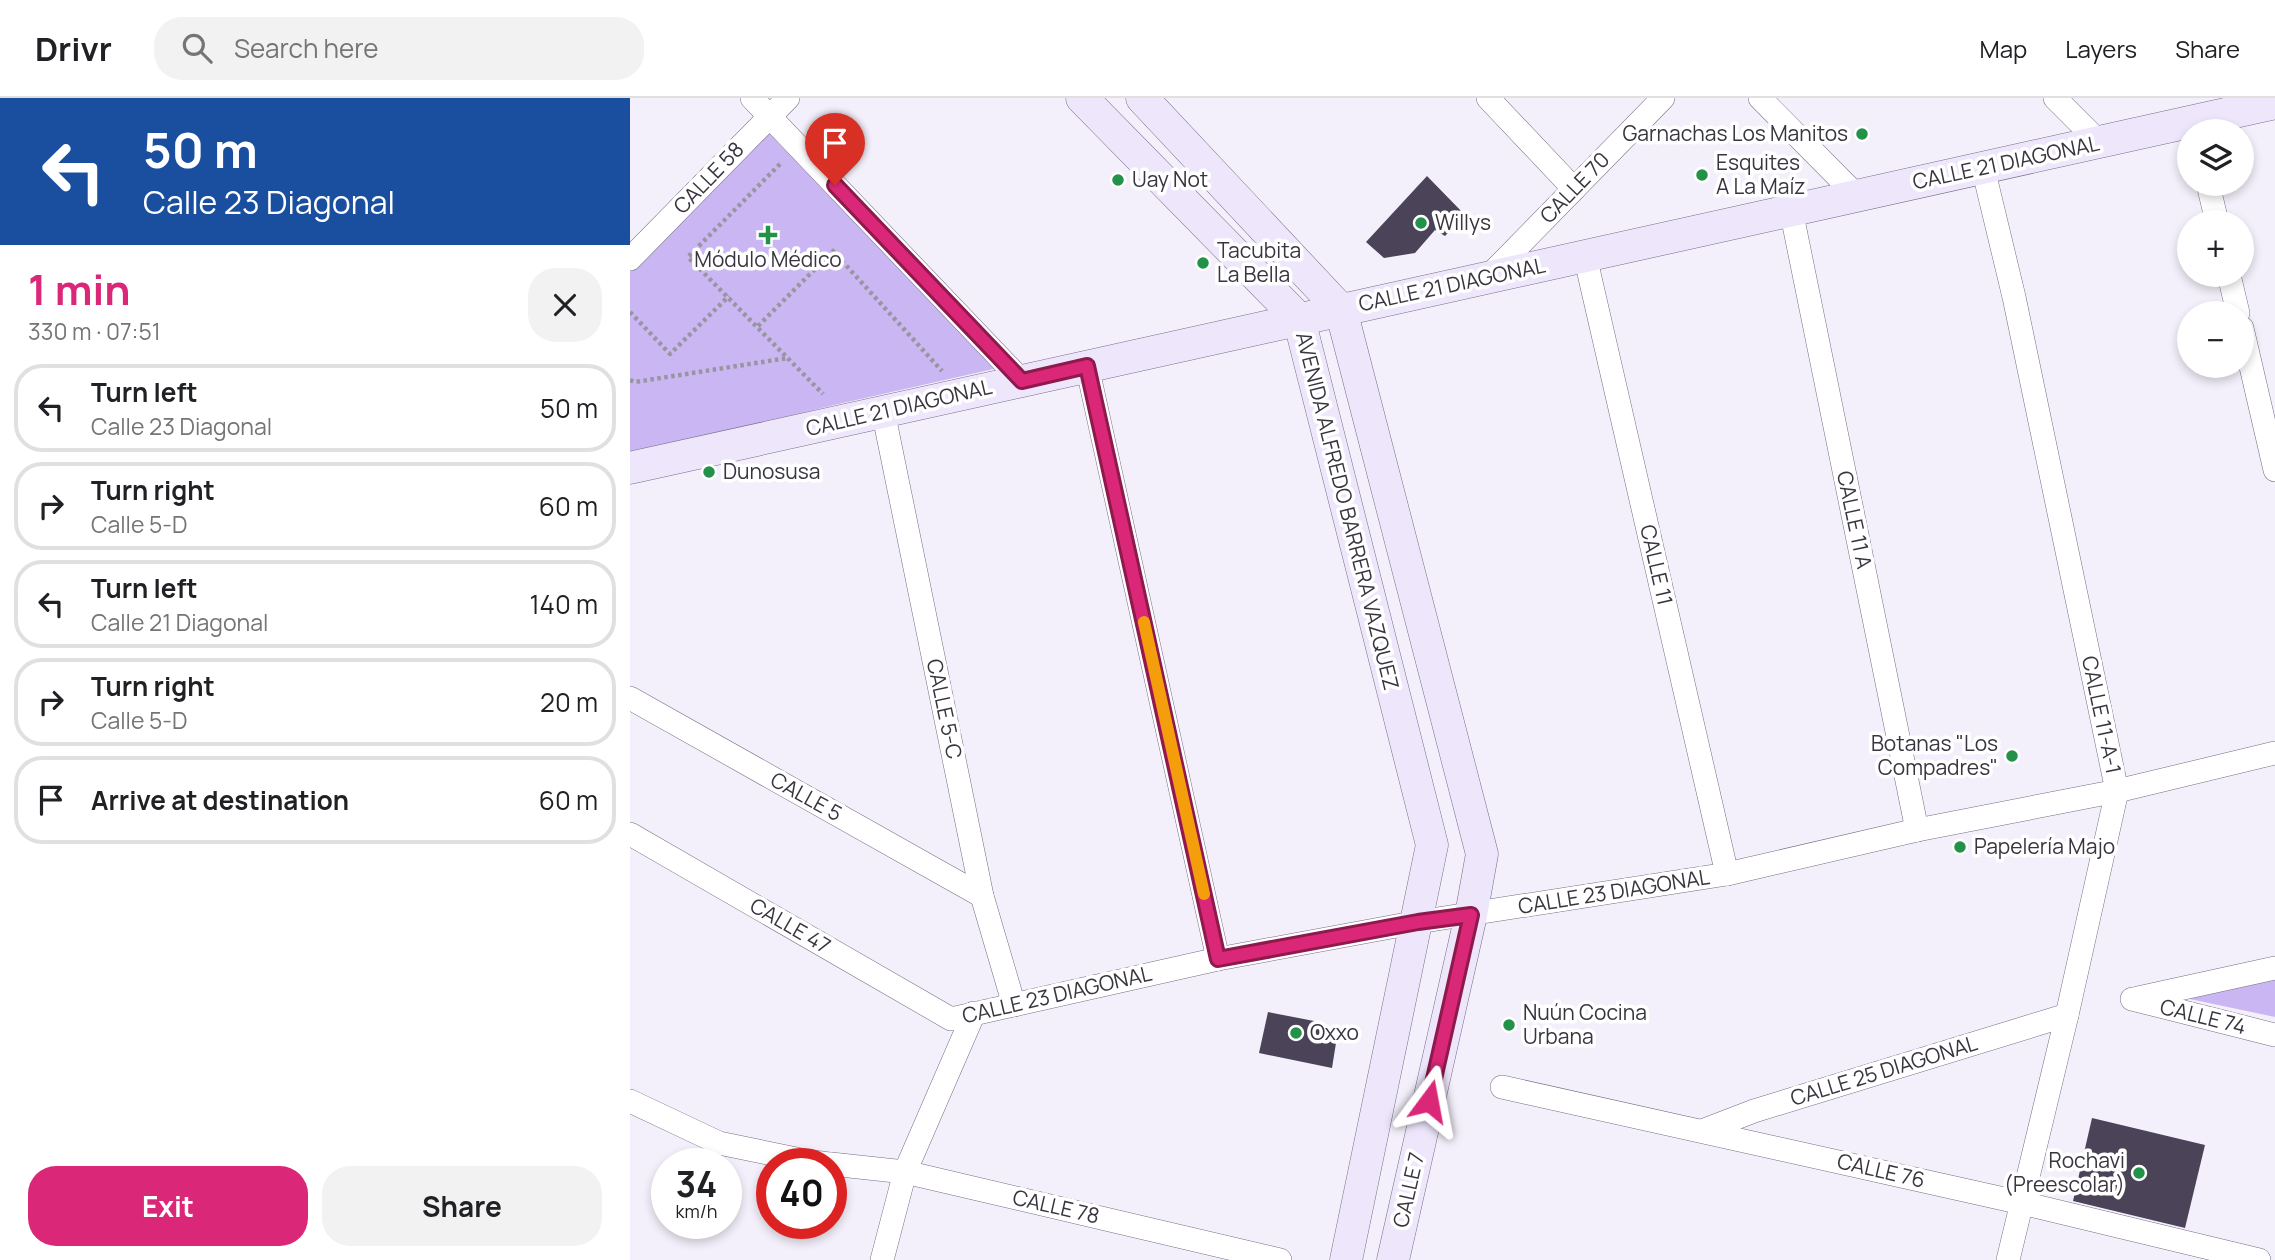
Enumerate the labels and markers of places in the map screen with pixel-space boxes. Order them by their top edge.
pin [805,113,865,185]
place label: Garnachas Los Manitos [1623,119,1848,147]
marker: Garnachas Los Manitos [1854,126,1870,142]
place label: Esquites A La Maíz [1716,148,1805,200]
place label: Uay Not [1132,165,1208,193]
marker: Esquites A La Maíz [1694,167,1710,183]
marker: Uay Not [1110,172,1126,188]
place label: Willys [1435,208,1491,236]
marker: Willys [1413,215,1429,231]
marker: Módulo Médico [758,225,778,245]
place label: Tacubita La Bella [1217,236,1301,288]
place label: Módulo Médico [694,245,842,273]
marker: Tacubita La Bella [1195,255,1211,271]
place label: Dunosusa [723,457,821,485]
marker: Dunosusa [701,464,717,480]
place label: Botanas "Los Compadres" [1871,729,1998,781]
marker: Botanas "Los Compadres" [2004,748,2020,764]
place label: Papelería Majo [1974,832,2115,860]
marker: Papelería Majo [1952,839,1968,855]
place label: Nuún Cocina Urbana [1523,998,1647,1050]
marker: Nuún Cocina Urbana [1501,1017,1517,1033]
place label: Oxxo [1310,1018,1359,1046]
marker: Oxxo [1288,1025,1304,1041]
place label: Rochavi (Preescolar) [2004,1146,2125,1198]
marker: Rochavi (Preescolar) [2131,1165,2147,1181]

